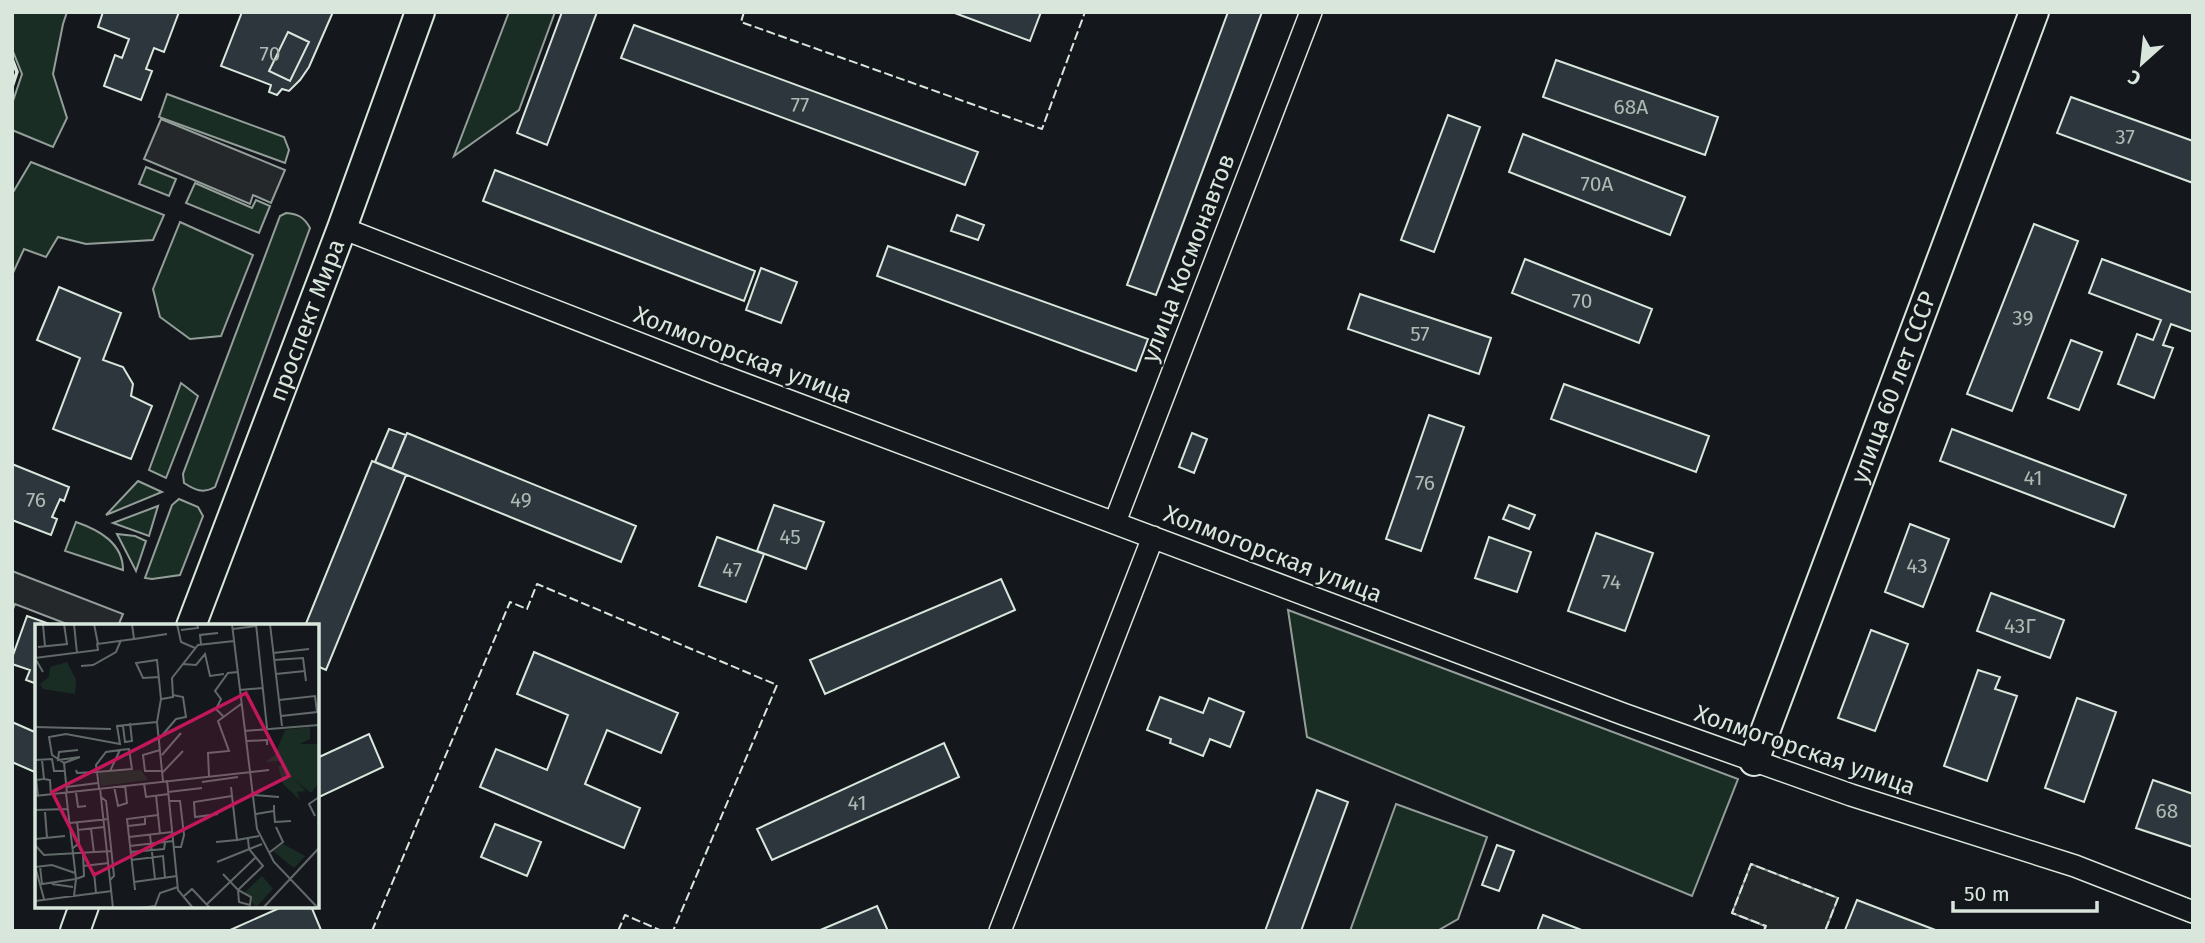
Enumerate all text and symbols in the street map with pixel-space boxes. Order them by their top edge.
north arrow [2107,28,2177,98]
house number: 70 [260,41,280,67]
text: С [2124,65,2145,90]
house number: 77 [791,92,809,118]
house number: 68А [1614,94,1648,120]
house number: 37 [2115,124,2135,150]
street label: улица Космонавтов [1135,150,1241,366]
house number: 70А [1581,171,1613,197]
street label: проспект Мира [264,235,350,405]
street label: улица 60 лет СССР [1845,287,1942,487]
house number: 70 [1572,288,1592,314]
street label: Холмогорская улица [630,300,856,410]
house number: 39 [2012,305,2034,331]
house number: 57 [1410,321,1430,347]
house number: 41 [2023,465,2043,491]
house number: 76 [1415,470,1435,496]
house number: 76 [26,487,46,513]
house number: 49 [510,487,532,513]
street label: Холмогорская улица [1160,499,1386,609]
house number: 45 [779,524,801,550]
house number: 43 [1906,553,1928,579]
house number: 47 [722,557,742,583]
house number: 74 [1601,569,1621,595]
house number: 43Г [2004,613,2036,639]
inset map [35,624,318,908]
street label: Холмогорская улица [1691,699,1919,801]
house number: 41 [847,790,867,816]
house number: 68 [2156,798,2178,824]
scale bar [1953,870,2096,914]
text: 50 m [1964,881,2010,907]

